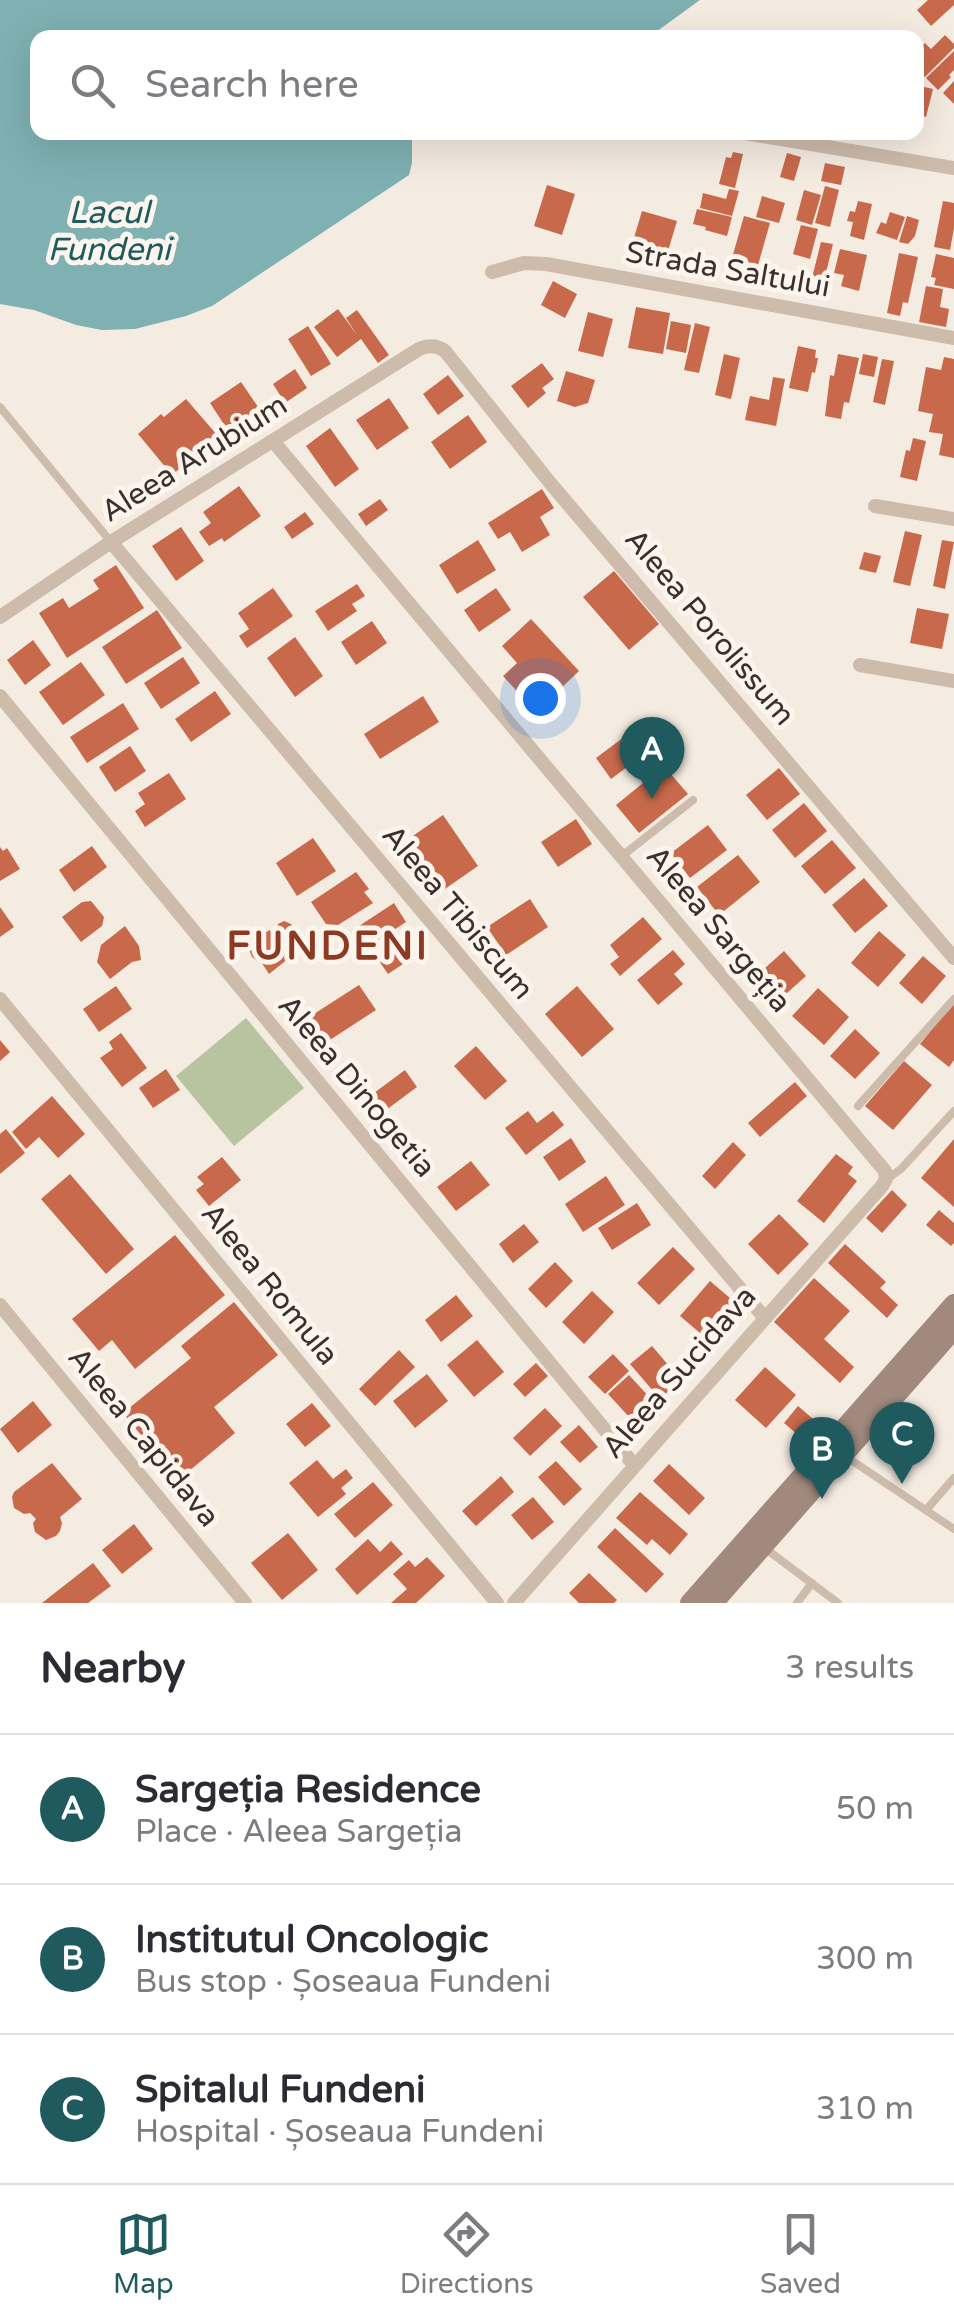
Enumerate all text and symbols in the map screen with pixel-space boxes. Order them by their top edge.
search box [30,30,924,140]
icon: search [65,58,120,113]
text: Search here [145,62,359,108]
water label: Lacul Fundeni [47,194,175,269]
street label: Strada Saltului [623,233,833,306]
street label: Aleea Arubium [94,386,294,530]
street label: Aleea Porolissum [617,522,803,733]
your location [515,673,566,724]
pin: A [620,716,684,799]
street label: Aleea Tibiscum [374,818,541,1007]
street label: Aleea Sargeția [638,838,799,1020]
district label: FUNDENI [226,922,430,970]
street label: Aleea Dinogetia [270,988,443,1185]
street label: Aleea Romula [193,1196,346,1373]
street label: Aleea Sucidava [594,1279,764,1466]
street label: Aleea Capidava [60,1340,227,1535]
pin: C [870,1402,934,1484]
pin: B [790,1416,854,1499]
text: Nearby [40,1643,185,1694]
text: 3 results [785,1649,914,1687]
text: Sargeția Residence [135,1767,481,1813]
text: A [61,1790,84,1828]
text: 50 m [836,1790,914,1828]
text: Place · Aleea Sargeția [135,1813,462,1851]
text: Institutul Oncologic [135,1917,488,1963]
text: B [61,1940,84,1978]
text: 300 m [816,1940,914,1978]
text: Bus stop · Șoseaua Fundeni [135,1963,551,2001]
text: Spitalul Fundeni [135,2067,426,2113]
text: C [61,2090,84,2128]
text: 310 m [816,2090,914,2128]
text: Hospital · Șoseaua Fundeni [135,2113,544,2151]
tab: Map [113,2207,174,2301]
tab: Directions [400,2207,534,2301]
tab: Saved [760,2207,841,2301]

